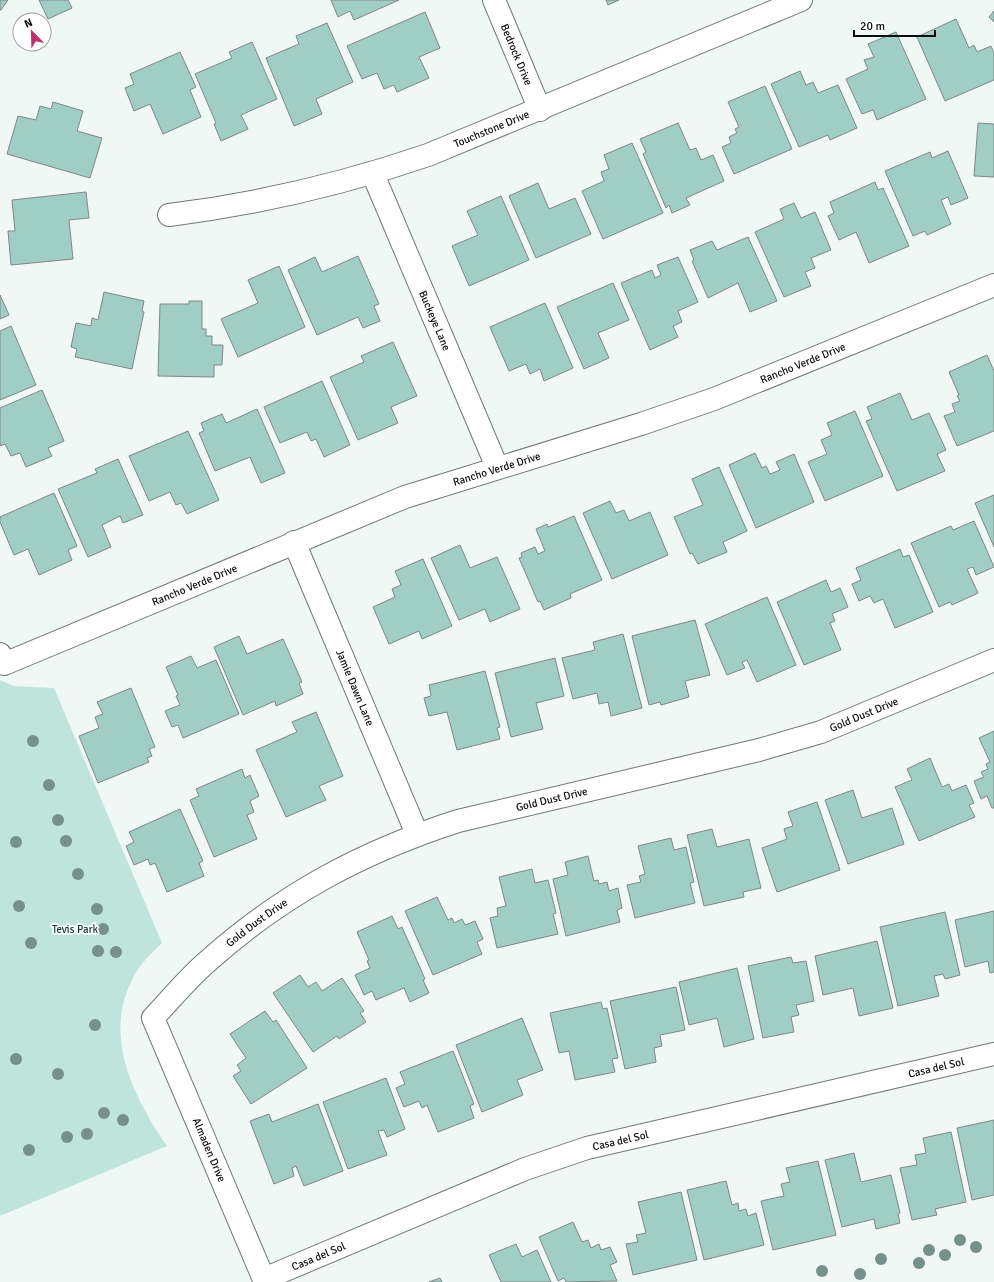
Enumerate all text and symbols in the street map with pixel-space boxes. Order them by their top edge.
north arrow [12,12,52,52]
scale bar [854,12,935,38]
text: N [22,16,34,31]
text: 20 m [860,19,885,34]
street label: Bedrock Drive [498,22,535,87]
street label: Touchstone Drive [452,107,531,150]
street label: Buckeye Lane [416,288,453,353]
street label: Rancho Verde Drive [758,340,847,386]
street label: Rancho Verde Drive [451,449,542,488]
street label: Rancho Verde Drive [150,561,239,608]
street label: Jamie Dawn Lane [334,648,377,728]
street label: Gold Dust Drive [828,694,900,734]
street label: Gold Dust Drive [515,784,589,814]
street label: Gold Dust Drive [223,896,290,949]
park label: Tevis Park [52,923,99,936]
street label: Casa del Sol [907,1055,965,1080]
street label: Almaden Drive [190,1116,228,1184]
street label: Casa del Sol [591,1128,650,1153]
street label: Casa del Sol [290,1239,347,1273]

